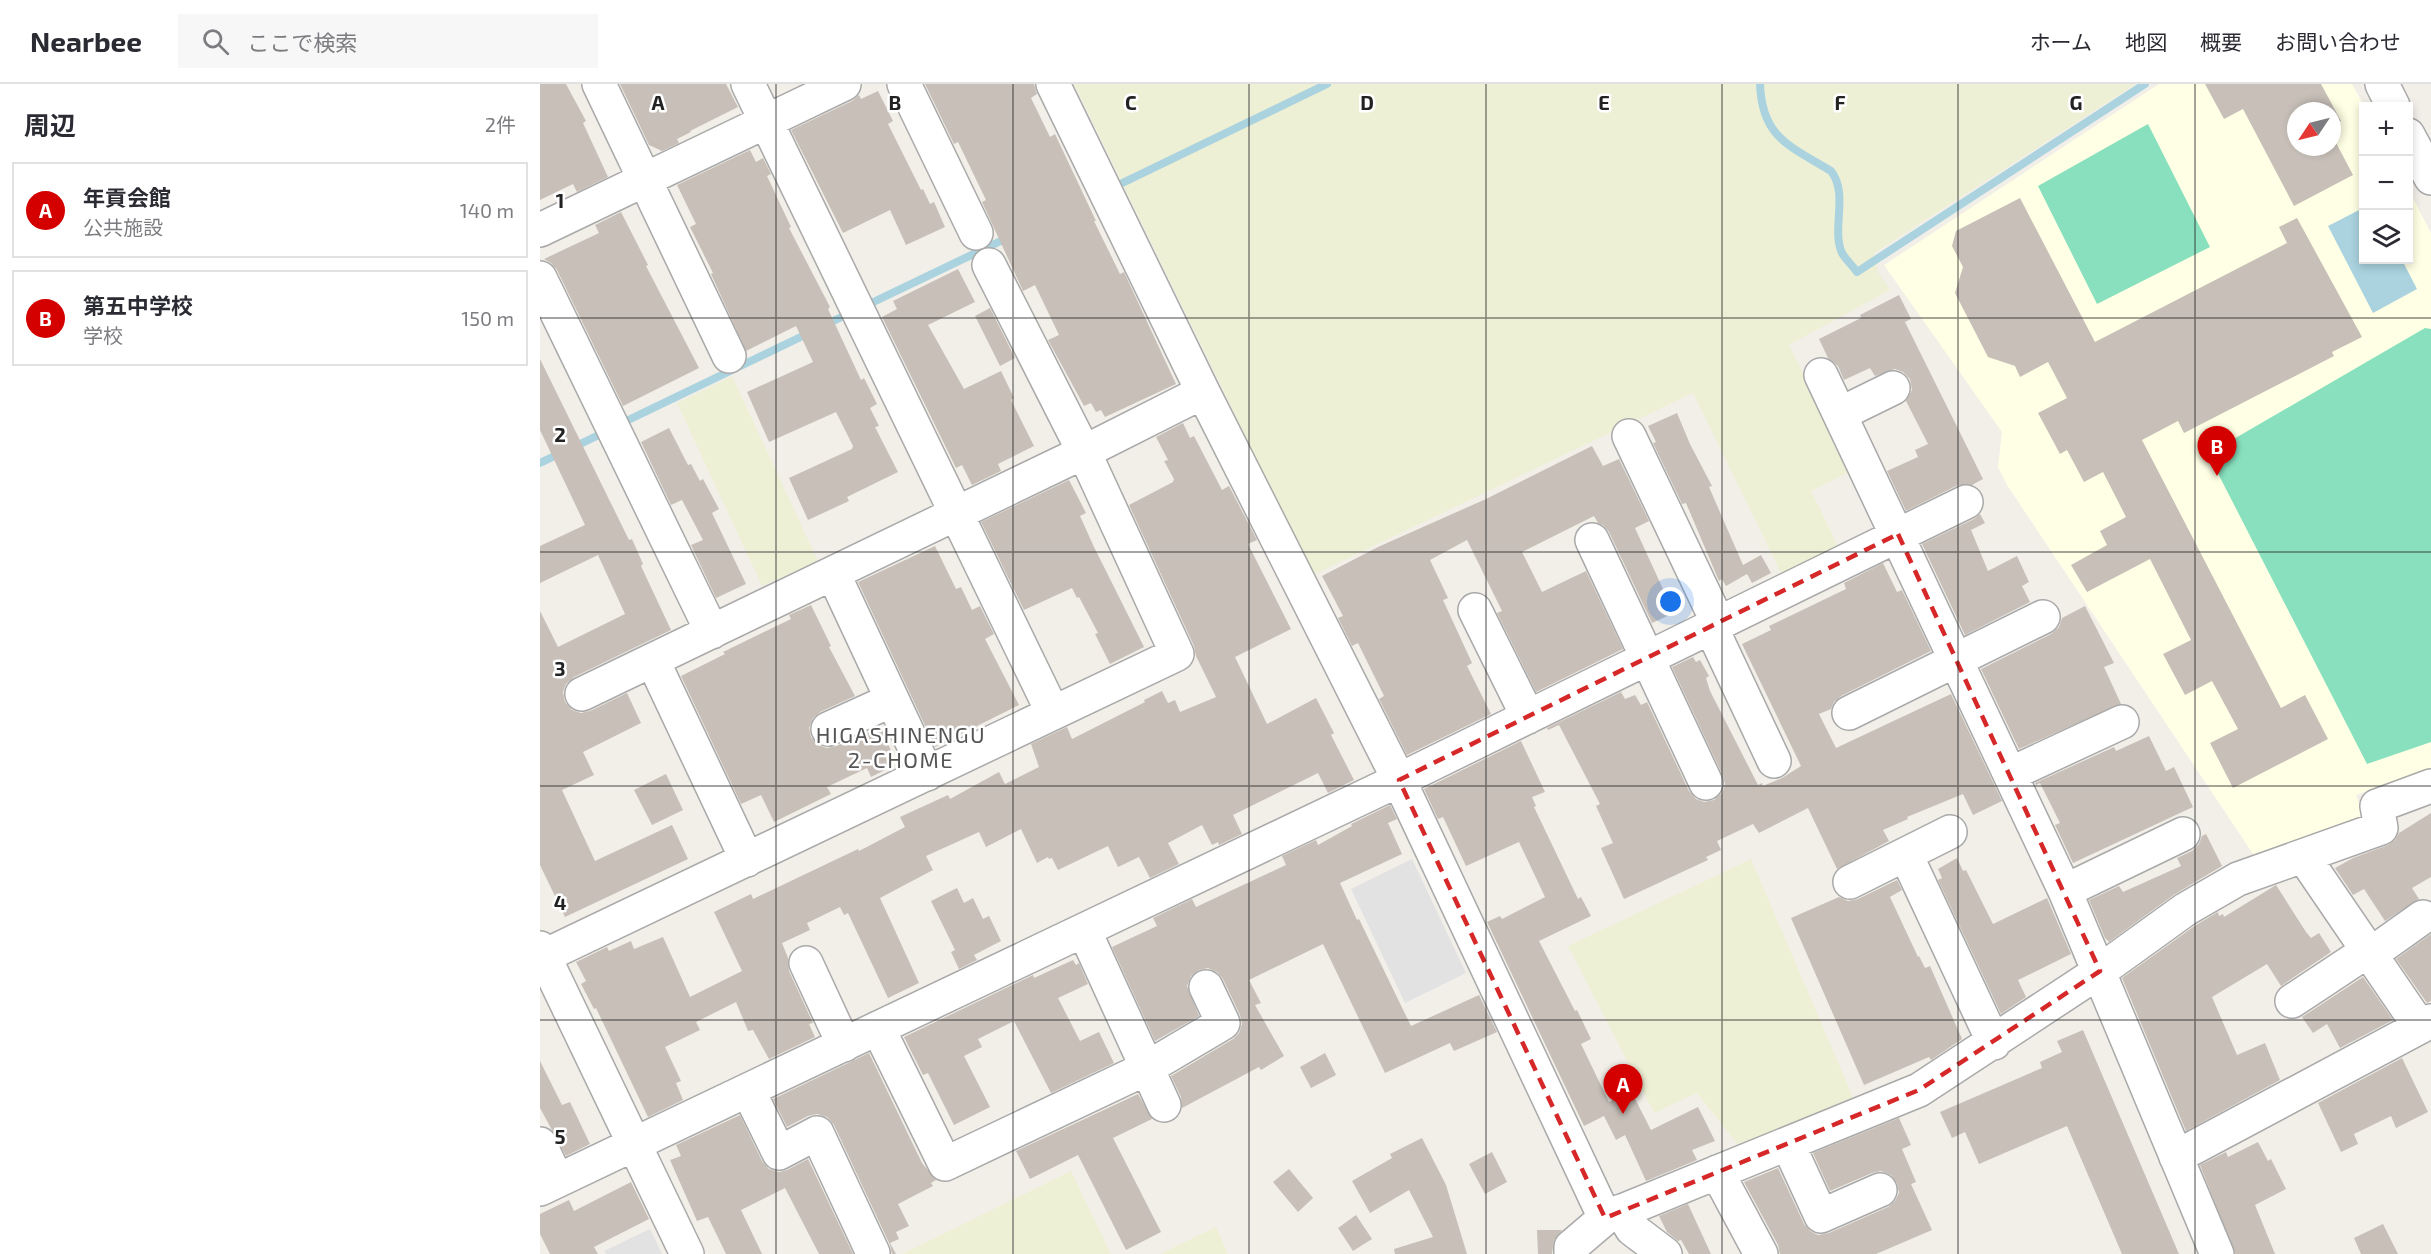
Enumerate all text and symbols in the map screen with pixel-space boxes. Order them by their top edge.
search box [178,14,598,68]
text: Nearbee [30,24,142,58]
icon: search [199,25,232,58]
text: ここで検索 [247,29,357,55]
text: ホーム [2030,29,2092,54]
text: 地図 [2125,29,2167,54]
text: 概要 [2200,29,2242,54]
text: お問い合わせ [2275,29,2401,54]
text: A [651,90,665,114]
text: B [889,90,901,114]
text: C [1125,90,1137,114]
text: D [1360,90,1374,114]
text: E [1598,90,1610,114]
text: F [1834,90,1846,114]
text: G [2070,90,2082,114]
north arrow [2287,102,2341,156]
map controls [2359,102,2413,264]
button: + [2359,102,2413,156]
text: 周辺 [24,109,76,140]
text: 2件 [485,112,516,136]
button: − [2359,156,2413,210]
text: 年貢会館 [83,184,171,210]
text: 1 [556,188,564,212]
text: A [39,198,52,222]
text: 140 m [460,198,514,222]
button: layers [2359,210,2413,264]
text: 公共施設 [83,215,163,239]
text: 第五中学校 [83,292,193,318]
text: B [39,306,52,330]
text: 150 m [461,306,514,330]
text: 学校 [83,323,123,347]
text: 2 [554,422,566,446]
pin: B [2198,426,2236,476]
your location [1656,587,1685,616]
text: 3 [554,656,566,680]
district label: HIGASHINENGU 2-CHOME [816,721,986,772]
text: 4 [554,890,567,914]
pin: A [1604,1064,1642,1114]
text: 5 [554,1124,566,1148]

